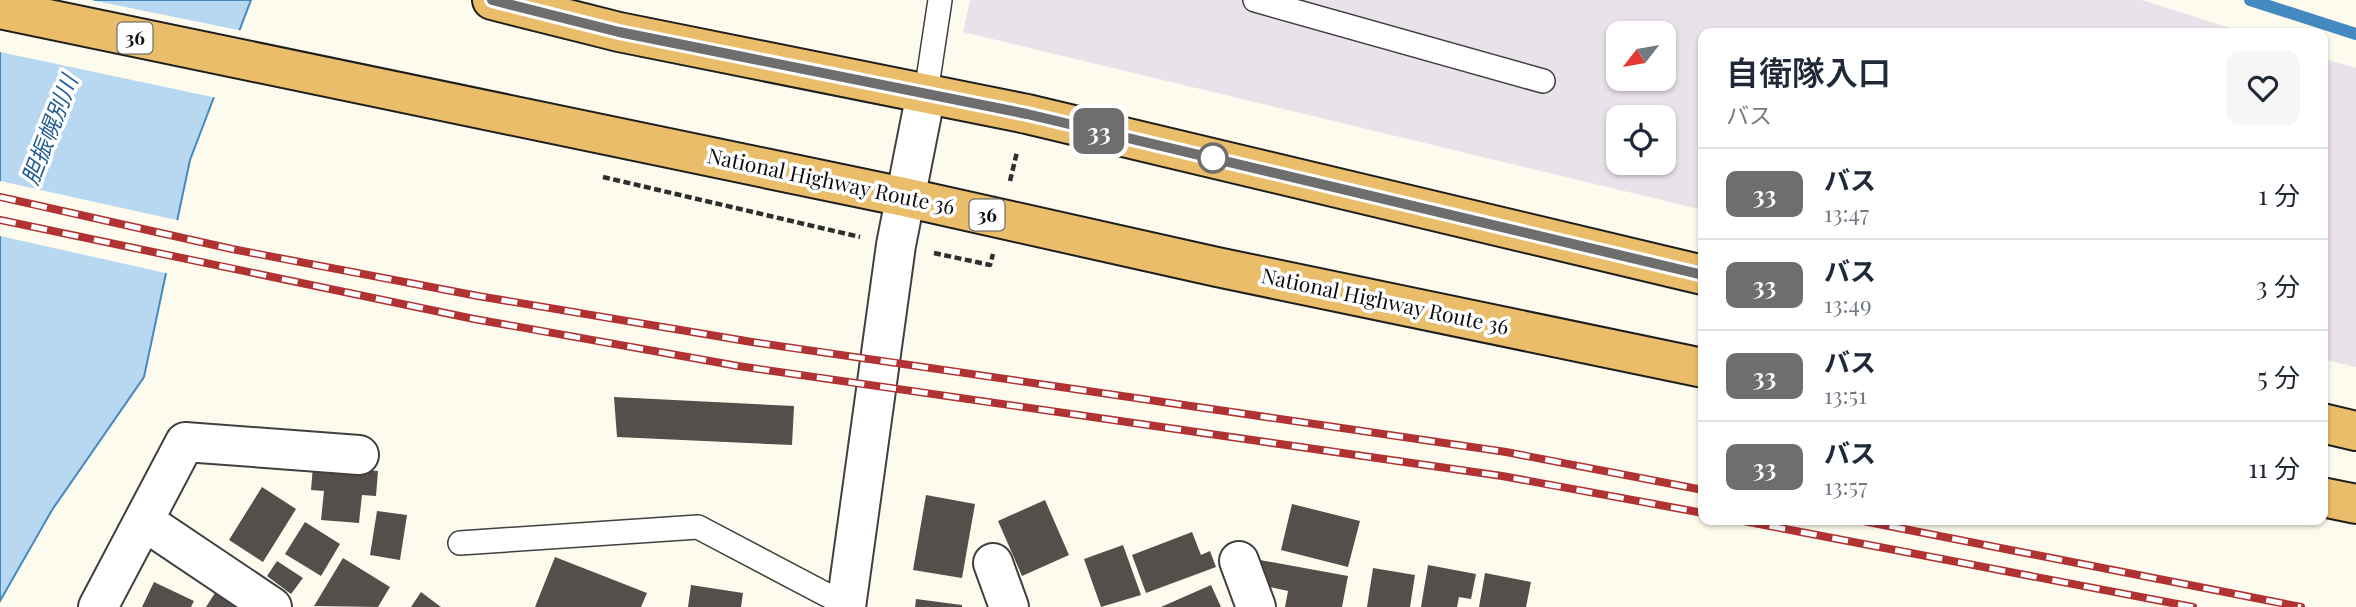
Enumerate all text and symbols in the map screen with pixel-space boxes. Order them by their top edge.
north arrow [1606,21,1676,91]
map controls [1606,21,1676,175]
road number: 36 [118,22,152,54]
text: 自衛隊入口 [1726,49,1891,93]
button: heart [2226,51,2300,125]
water label: 胆振幌別川 [14,67,85,189]
text: バス [1726,99,1772,130]
button: locate [1606,105,1676,175]
line badge: 33 [1068,108,1130,154]
text: 33 [1087,115,1111,147]
street label: National Highway Route 36 [705,140,958,220]
unlabelled marker [1198,143,1228,173]
text: バス [1824,162,1876,197]
text: 1 分 [2258,177,2300,212]
text: 33 [1753,178,1776,210]
text: 13:47 [1824,197,1869,228]
road number: 36 [970,200,1004,230]
text: バス [1824,253,1876,288]
street label: National Highway Route 36 [1259,260,1512,340]
text: 3 分 [2256,268,2300,303]
text: 33 [1753,269,1776,301]
text: 13:49 [1824,288,1872,319]
text: バス [1824,344,1876,379]
text: 5 分 [2257,359,2300,394]
text: 33 [1753,360,1776,392]
text: 13:51 [1824,379,1867,410]
text: バス [1824,435,1876,470]
text: 11 分 [2248,450,2300,485]
text: 33 [1753,451,1776,483]
text: 13:57 [1824,470,1868,501]

